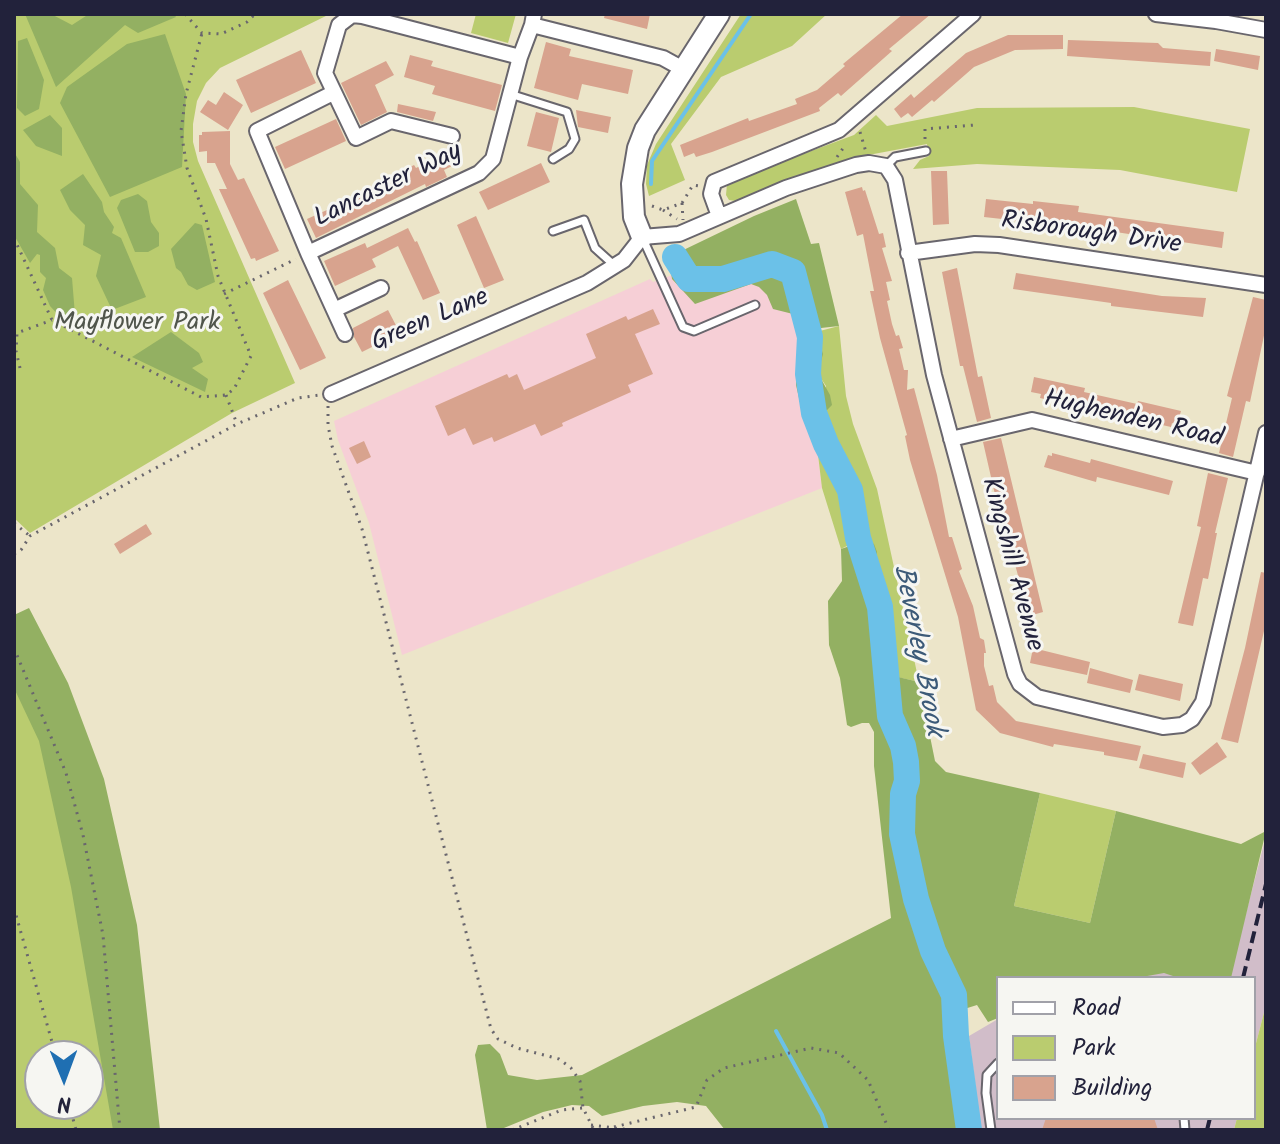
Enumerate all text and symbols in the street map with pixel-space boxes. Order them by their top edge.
street label: Lancaster Way [310,138,468,236]
street label: Risborough Drive [999,207,1183,263]
street label: Green Lane [368,283,494,361]
park label: Mayflower Park [54,309,220,341]
street label: Hughenden Road [1040,385,1226,457]
street label: Kingshill Avenue [972,475,1048,655]
water label: Beverley Brook [883,563,949,739]
legend [996,976,1256,1120]
text: Road [1072,989,1120,1028]
text: Park [1072,1029,1116,1068]
north arrow [24,1040,104,1120]
text: Building [1072,1069,1152,1108]
text: N [57,1085,72,1120]

